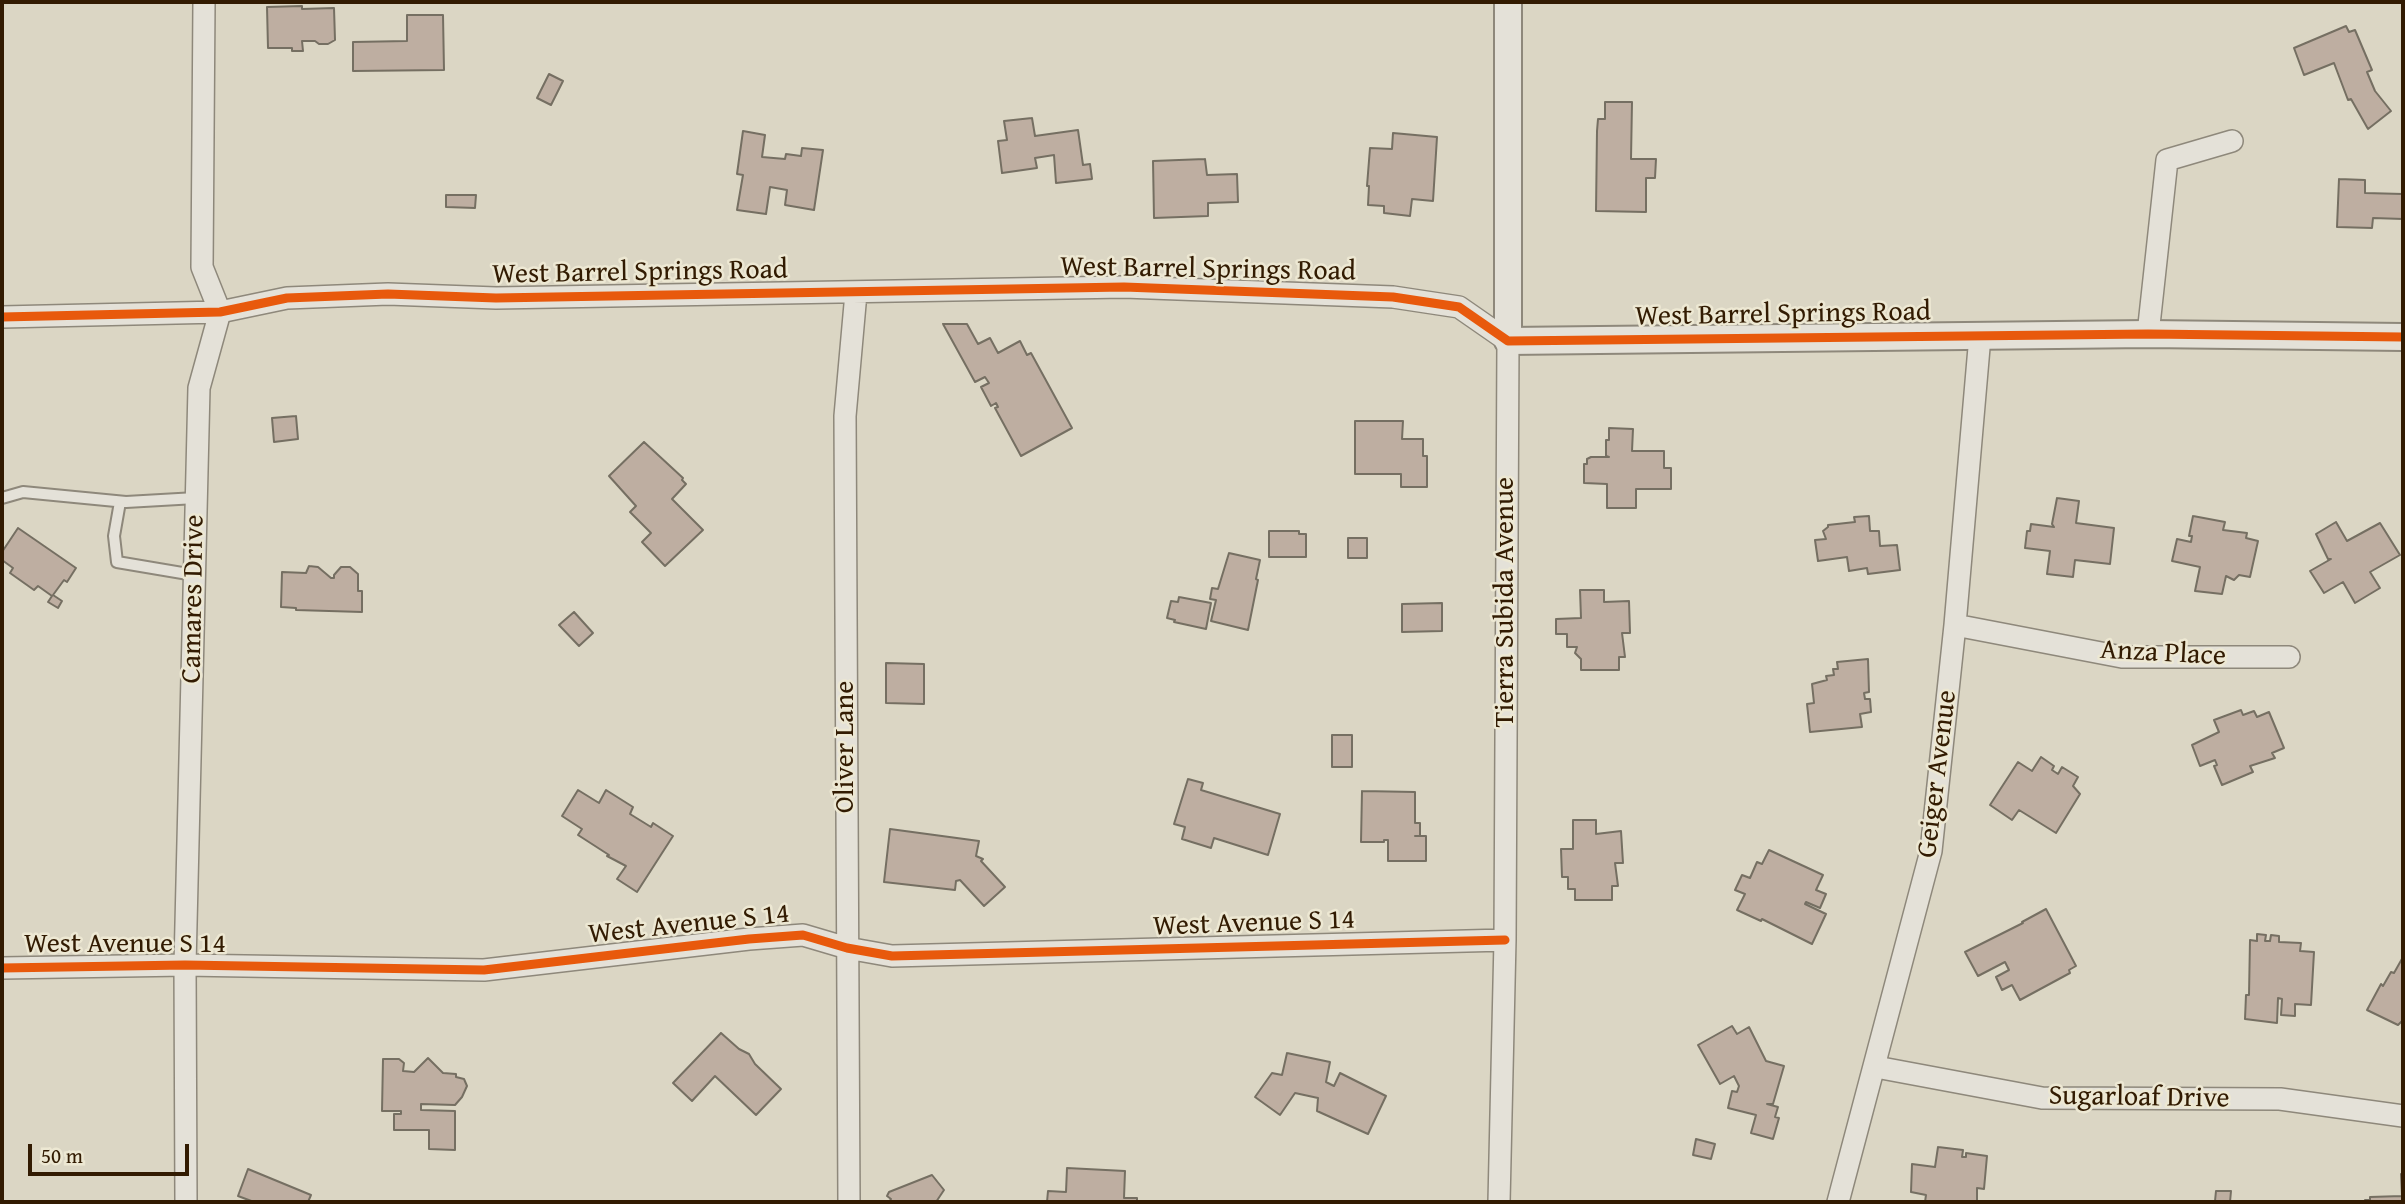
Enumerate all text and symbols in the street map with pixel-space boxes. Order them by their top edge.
street label: West Barrel Springs Road [1060,251,1356,289]
street label: West Barrel Springs Road [492,254,788,292]
street label: West Barrel Springs Road [1635,296,1931,334]
street label: Tierra Subida Avenue [1489,477,1523,727]
street label: Camares Drive [176,514,212,684]
street label: Anza Place [2099,634,2227,674]
street label: Oliver Lane [829,681,863,813]
street label: Geiger Avenue [1911,688,1965,860]
street label: West Avenue S 14 [587,898,791,952]
street label: West Avenue S 14 [1152,904,1356,944]
street label: West Avenue S 14 [24,928,226,962]
street label: Sugarloaf Drive [2048,1080,2230,1116]
scale bar [32,1130,192,1174]
text: 50 m [41,1140,83,1171]

